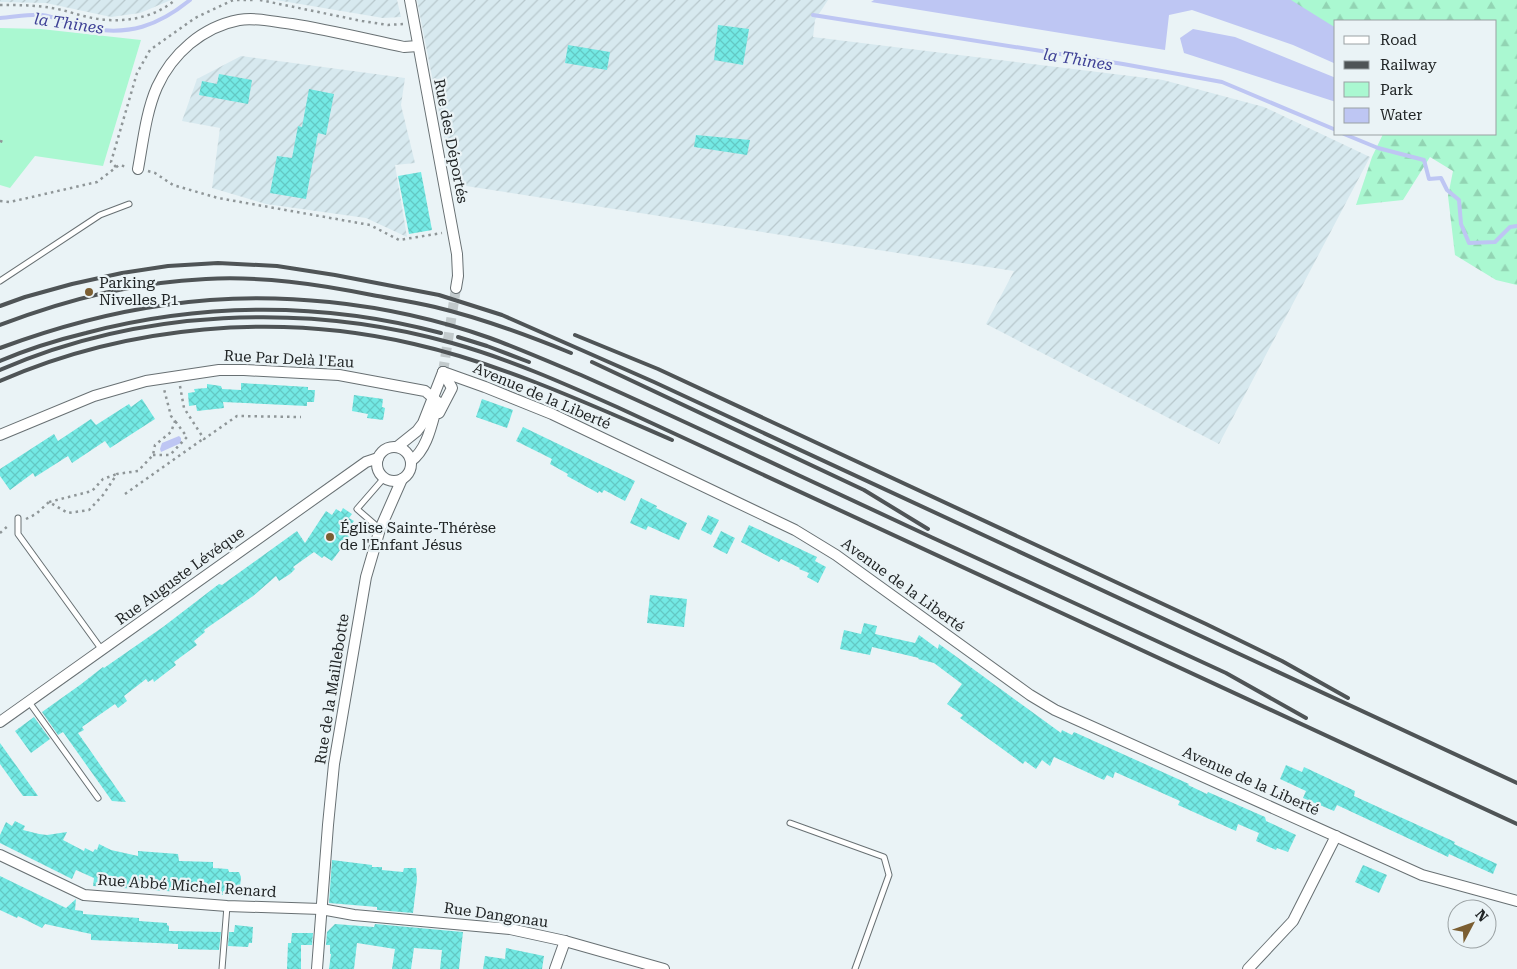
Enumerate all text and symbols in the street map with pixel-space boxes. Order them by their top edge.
water label: la Thines [33,9,105,38]
legend [1334,20,1497,135]
text: Road [1380,31,1417,49]
water label: la Thines [1042,45,1114,74]
text: Railway [1380,56,1437,74]
street label: Rue des Déportés [430,77,472,205]
text: Park [1380,81,1414,99]
text: Water [1380,106,1422,124]
place label: Parking Nivelles P1 [99,274,179,309]
marker: Parking Nivelles P1 [83,286,95,298]
street label: Rue Par Delà l'Eau [223,347,355,371]
street label: Avenue de la Liberté [470,359,614,433]
place label: Église Sainte-Thérèse de l'Enfant Jésus [340,519,496,554]
street label: Rue Auguste Lévéque [112,523,248,629]
marker: Église Sainte-Thérèse de l'Enfant Jésus [324,531,336,543]
street label: Avenue de la Liberté [838,534,968,636]
street label: Rue de la Maillebotte [311,612,353,766]
street label: Avenue de la Liberté [1180,743,1322,819]
street label: Rue Abbé Michel Renard [97,871,277,901]
street label: Rue Dangonau [443,899,550,931]
north arrow [1447,899,1497,949]
text: N [1472,906,1492,925]

